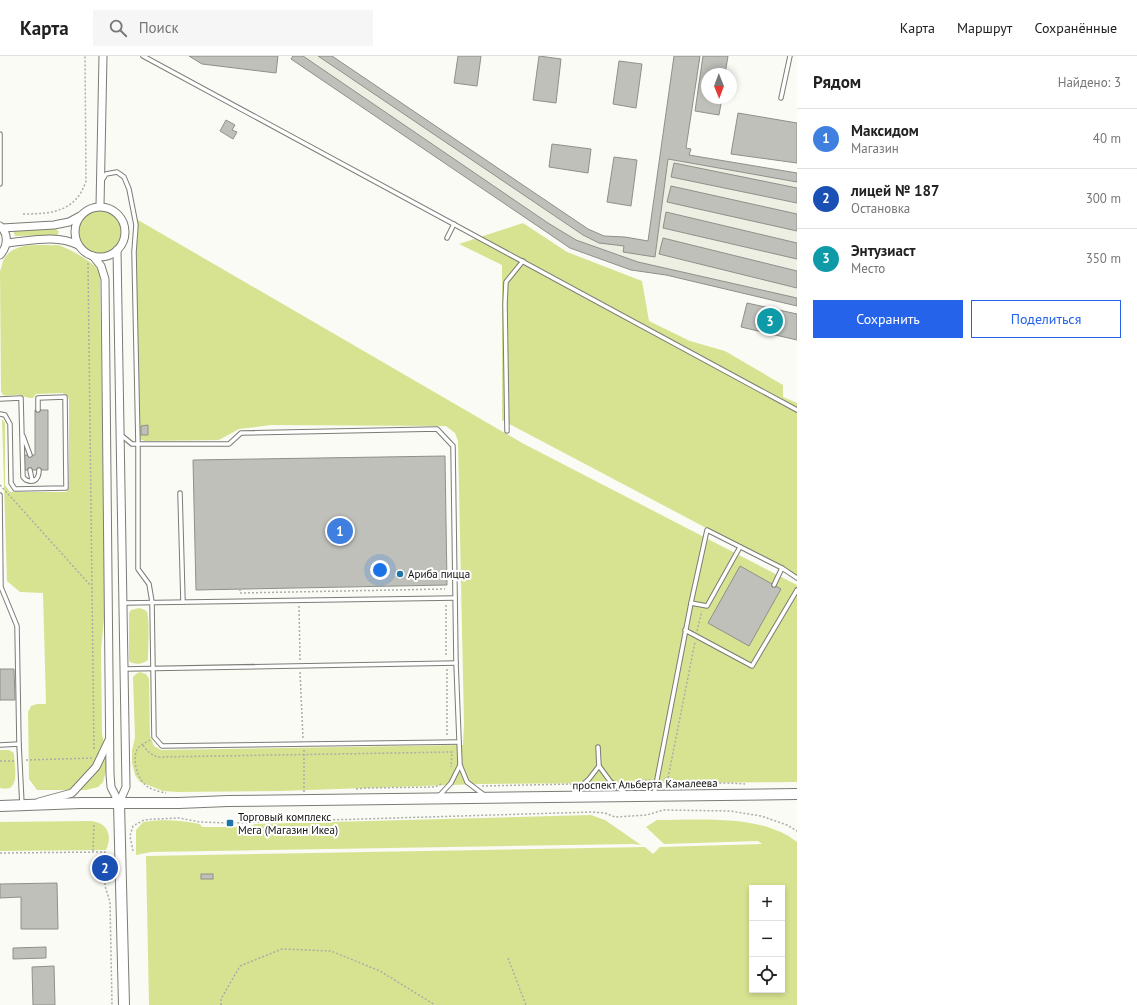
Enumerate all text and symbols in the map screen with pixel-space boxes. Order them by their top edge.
search box [93,10,373,46]
text: Карта [20,16,69,40]
icon: search [107,17,129,39]
text: Поиск [139,18,179,37]
text: Карта [900,19,935,37]
text: Маршрут [957,19,1012,37]
text: Сохранённые [1034,19,1117,37]
north arrow [701,68,737,104]
text: Рядом [813,71,861,93]
text: Найдено: 3 [1058,74,1121,91]
text: Максидом [851,121,919,140]
text: 1 [822,130,830,147]
text: 40 m [1093,130,1121,147]
text: Магазин [851,140,899,157]
text: лицей № 187 [851,181,940,200]
text: 2 [822,190,830,207]
text: 300 m [1086,190,1121,207]
text: Остановка [851,200,910,217]
text: Энтузиаст [851,241,916,260]
text: 3 [822,250,830,267]
text: 350 m [1086,250,1121,267]
text: Место [851,260,885,277]
button: Сохранить [813,300,963,338]
button: Поделиться [971,300,1121,338]
pin: 3 [757,306,783,336]
pin: 1 [327,516,353,546]
your location [370,560,390,580]
place label: Ариба пицца [408,567,470,581]
marker: Ариба пицца [395,569,405,579]
street label: проспект Альберта Камалеева [572,776,718,792]
place label: Торговый комплекс Мега (Магазин Икеа) [238,810,338,837]
marker: Торговый комплекс Мега (Магазин Икеа) [225,818,235,828]
pin: 2 [92,853,118,883]
map controls [749,885,785,993]
button: + [749,885,785,921]
button: − [749,921,785,957]
button: locate [749,957,785,993]

